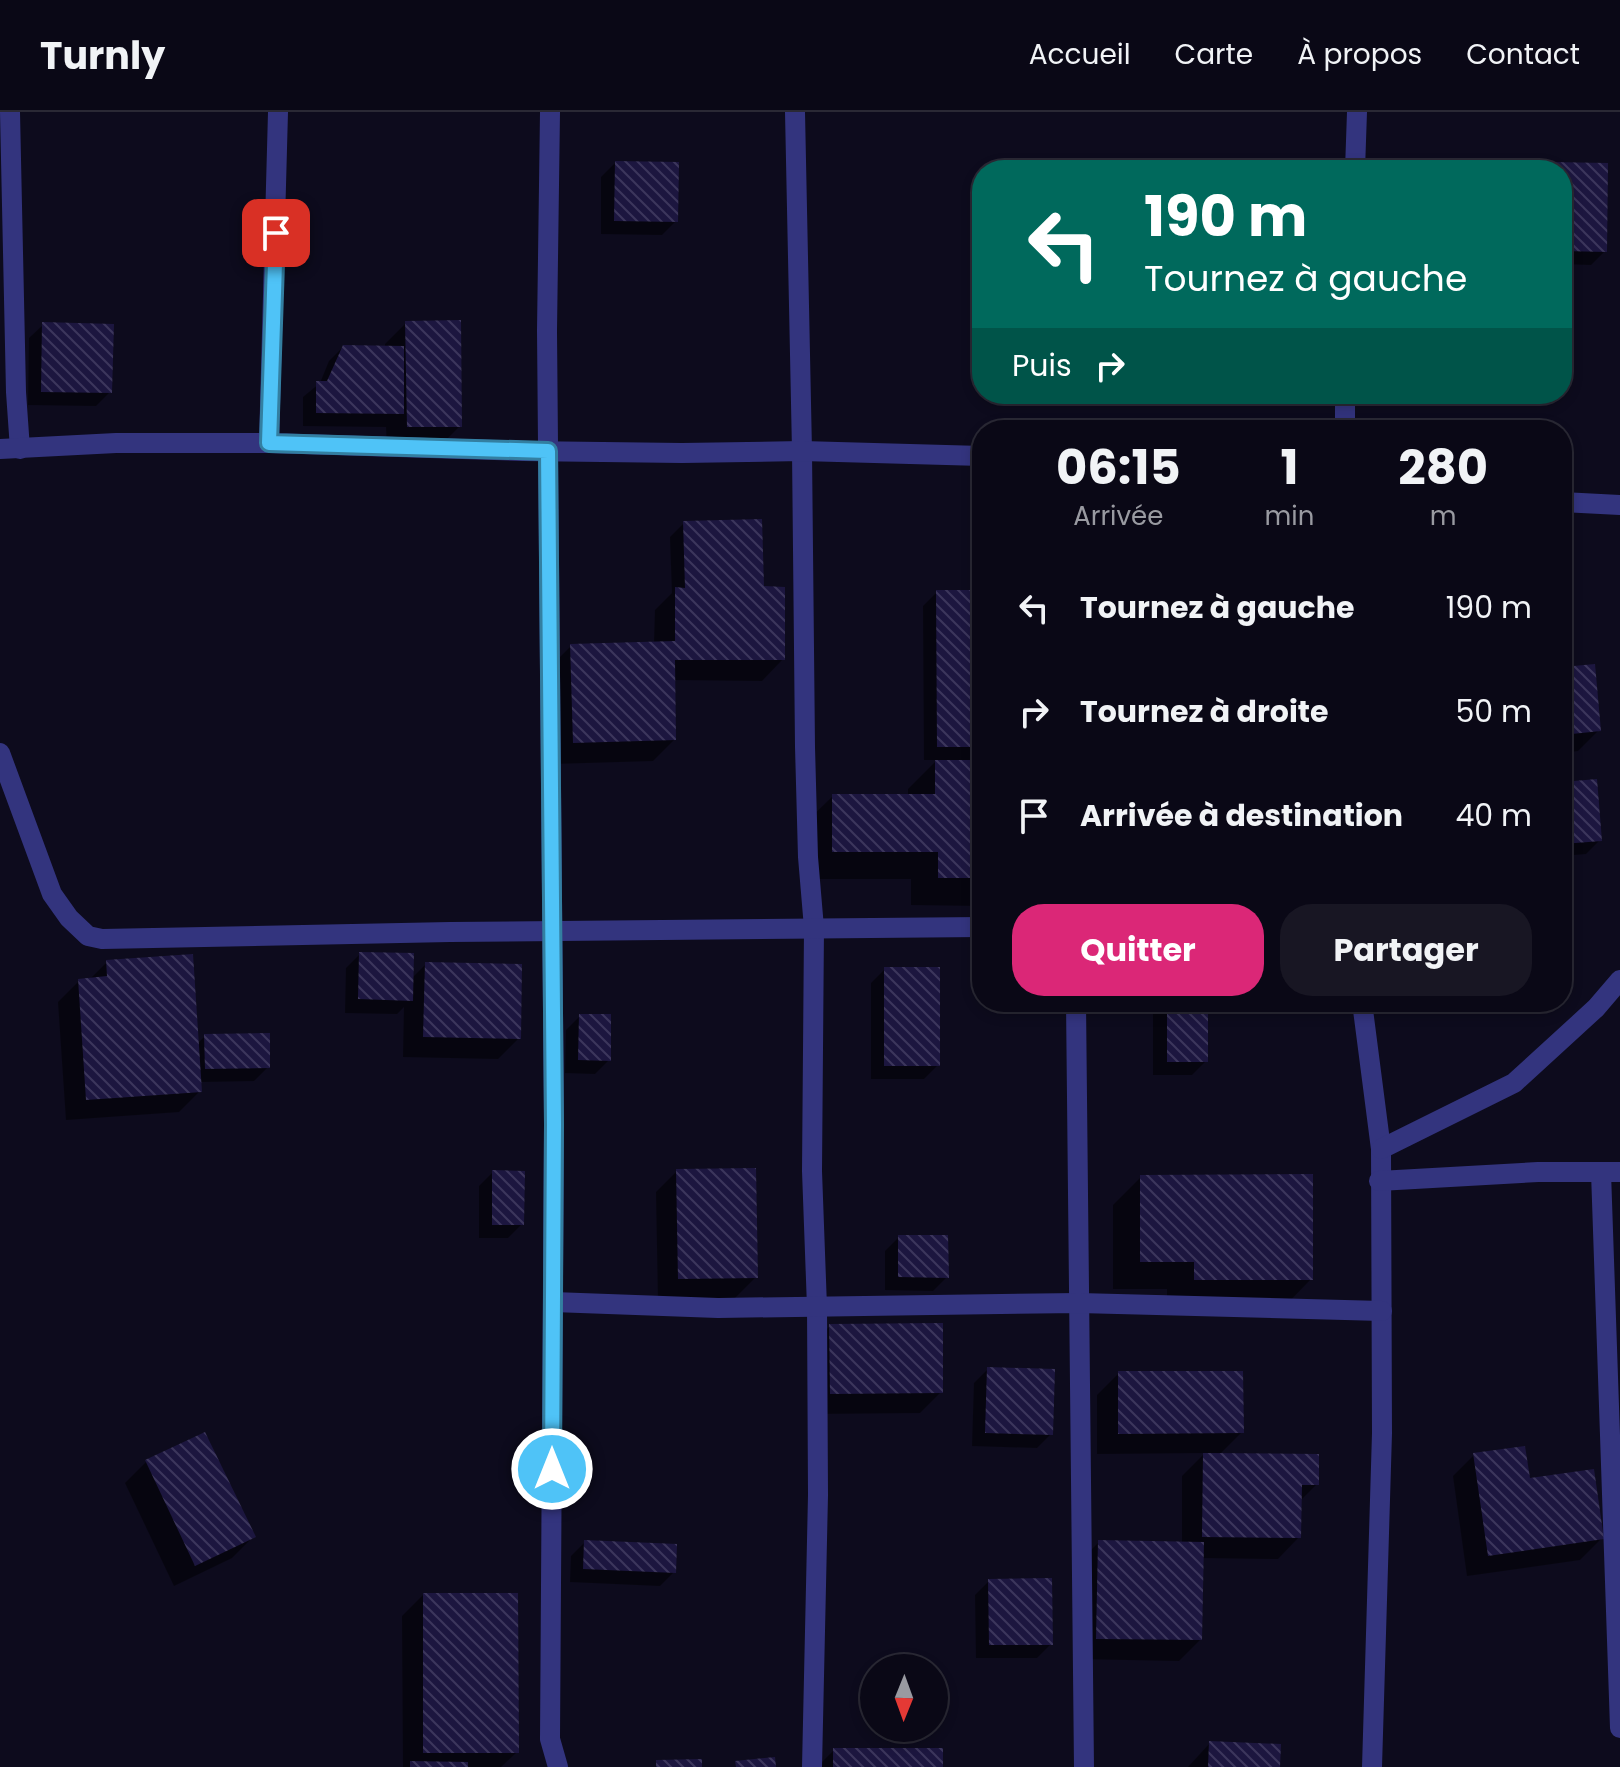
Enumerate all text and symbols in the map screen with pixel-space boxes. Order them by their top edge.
text: Turnly [40,29,165,82]
text: Accueil [1029,35,1131,74]
text: Carte [1175,35,1253,74]
text: À propos [1297,35,1422,74]
text: Contact [1466,35,1580,74]
text: 190 m [1144,177,1307,256]
icon: left [1012,192,1116,296]
pin [242,199,310,267]
icon: arrive [254,211,298,255]
text: Tournez à gauche [1144,253,1467,304]
text: Puis [1012,344,1072,387]
icon: right [1088,344,1132,388]
text: 06:15 [1056,434,1181,501]
text: 1 [1280,434,1298,501]
text: 280 [1398,434,1488,501]
text: Arrivée [1073,498,1163,534]
text: min [1265,498,1314,534]
text: m [1430,498,1457,534]
icon: left [1012,586,1056,630]
text: Tournez à gauche [1080,586,1354,629]
text: 190 m [1446,586,1532,629]
icon: right [1012,690,1056,734]
text: Tournez à droite [1080,690,1328,733]
text: 50 m [1455,690,1532,733]
icon: arrive [1012,794,1056,838]
text: Arrivée à destination [1080,794,1403,837]
text: 40 m [1455,794,1532,837]
button: Quitter [1012,904,1264,996]
button: Partager [1280,904,1532,996]
position arrow [510,1427,594,1511]
north arrow [860,1654,948,1742]
map controls [860,1654,948,1742]

